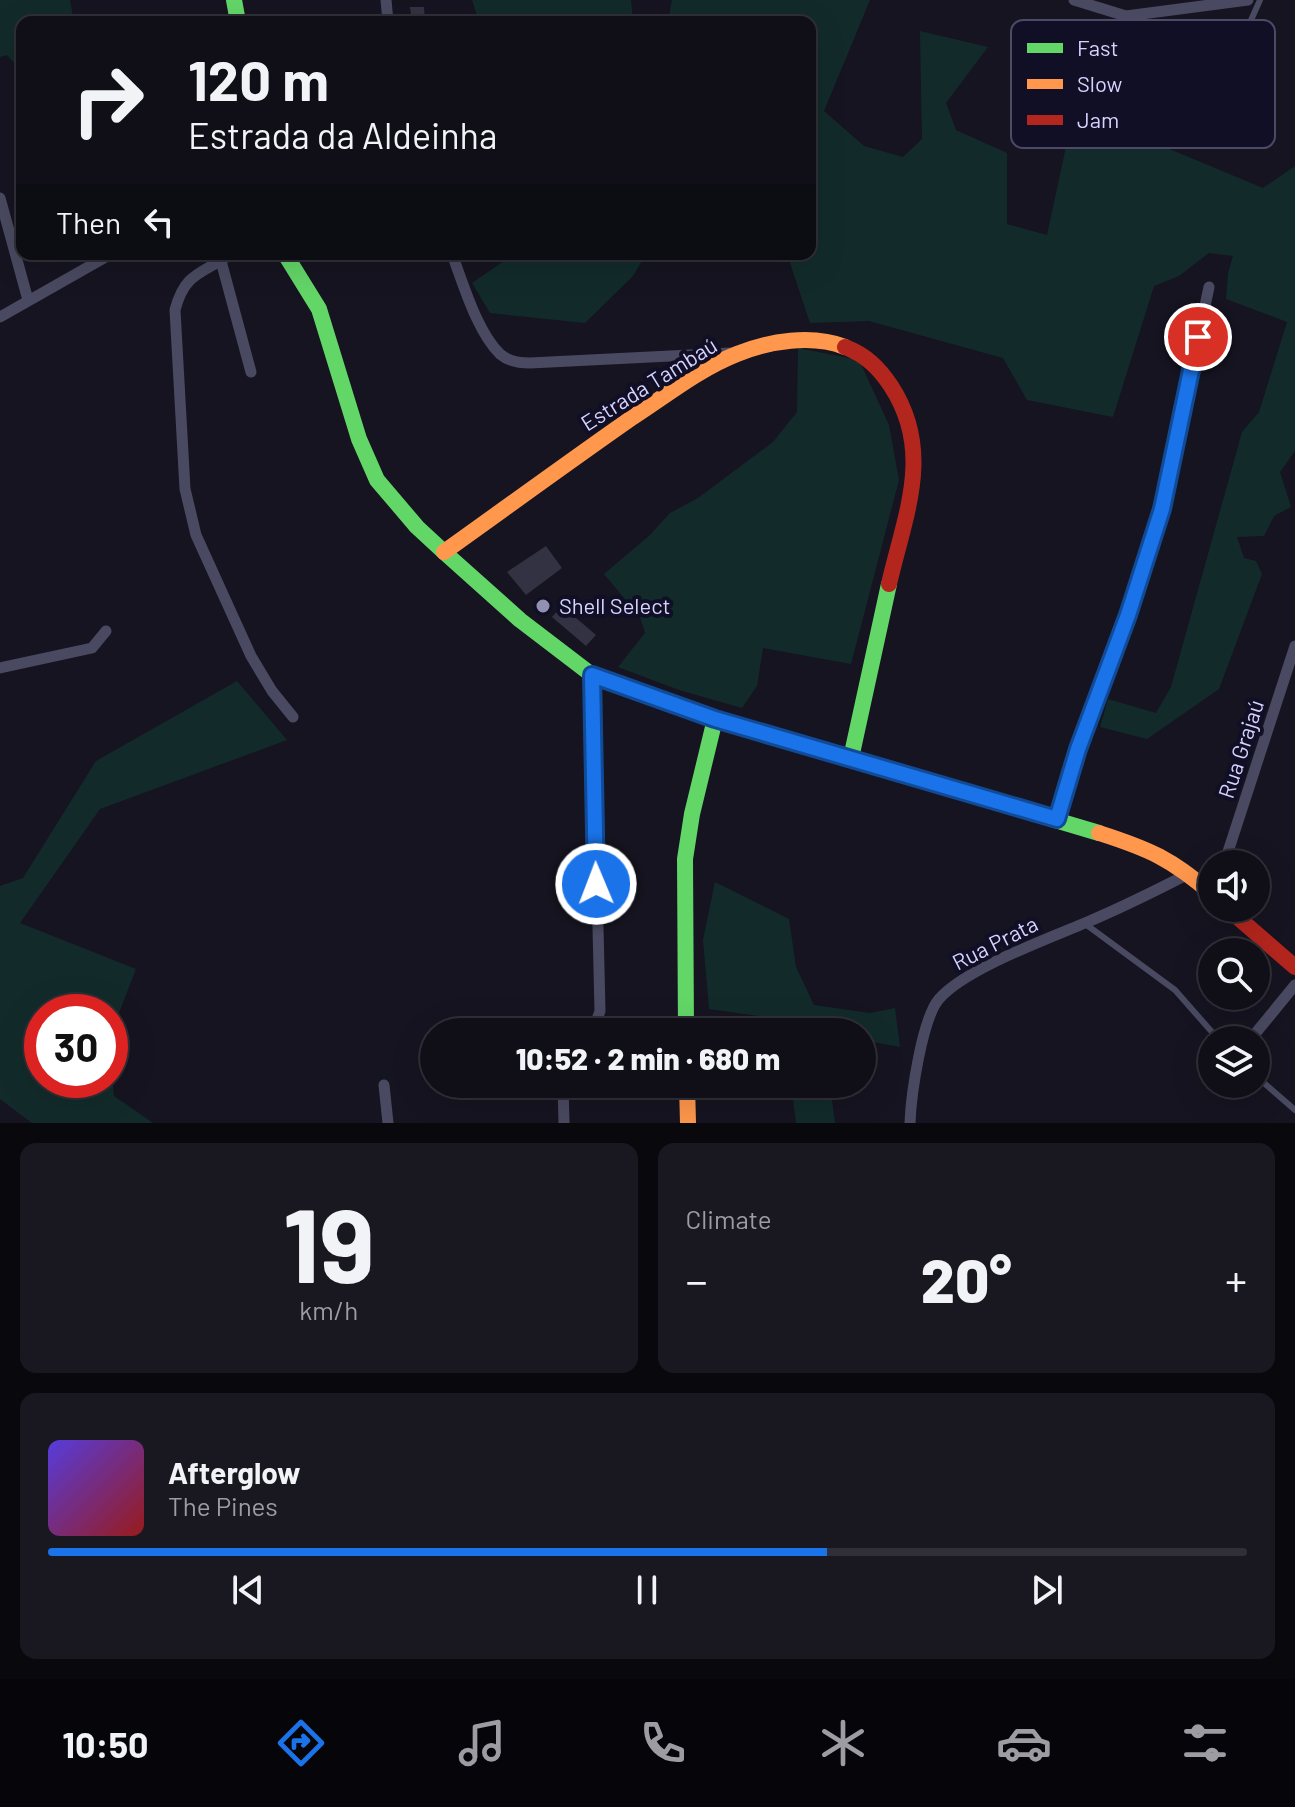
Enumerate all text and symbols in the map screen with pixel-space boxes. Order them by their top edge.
legend [1011,20,1275,148]
text: Fast [1077,34,1119,60]
text: 120 m [188,45,329,112]
icon: right [56,48,160,152]
text: Slow [1077,70,1122,96]
text: Jam [1077,106,1119,132]
text: Estrada da Aldeinha [188,113,497,156]
icon: left [137,200,181,244]
text: Then [56,204,121,240]
pin [1164,303,1232,371]
icon: arrive [1176,315,1220,359]
street label: Estrada Tambaú [576,331,721,435]
place label: Shell Select [559,592,671,618]
marker: Shell Select [534,597,552,615]
street label: Rua Grajaú [1212,696,1268,801]
position arrow [554,842,638,926]
map controls [1198,850,1270,1098]
button: sound [1198,850,1270,922]
street label: Rua Prata [948,910,1042,975]
button: search [1198,938,1270,1010]
speed limit sign: 30 [24,994,128,1098]
button: layers [1198,1026,1270,1098]
text: 10:52 · 2 min · 680 m [516,1040,780,1076]
text: 19 [283,1179,375,1304]
text: Climate [686,1203,772,1234]
text: 20° [921,1243,1012,1315]
text: − [686,1253,708,1306]
text: + [1225,1253,1247,1306]
text: km/h [299,1294,358,1325]
text: Afterglow [168,1454,301,1490]
text: The Pines [168,1490,278,1521]
icon: previous [226,1568,270,1612]
icon: pause [625,1568,669,1612]
icon: next [1025,1568,1069,1612]
icon: directions [273,1715,329,1771]
icon: music [454,1715,510,1771]
icon: phone [635,1715,691,1771]
icon: climate [815,1715,871,1771]
icon: car [996,1715,1052,1771]
icon: filters [1177,1715,1233,1771]
text: 10:50 [62,1722,149,1765]

